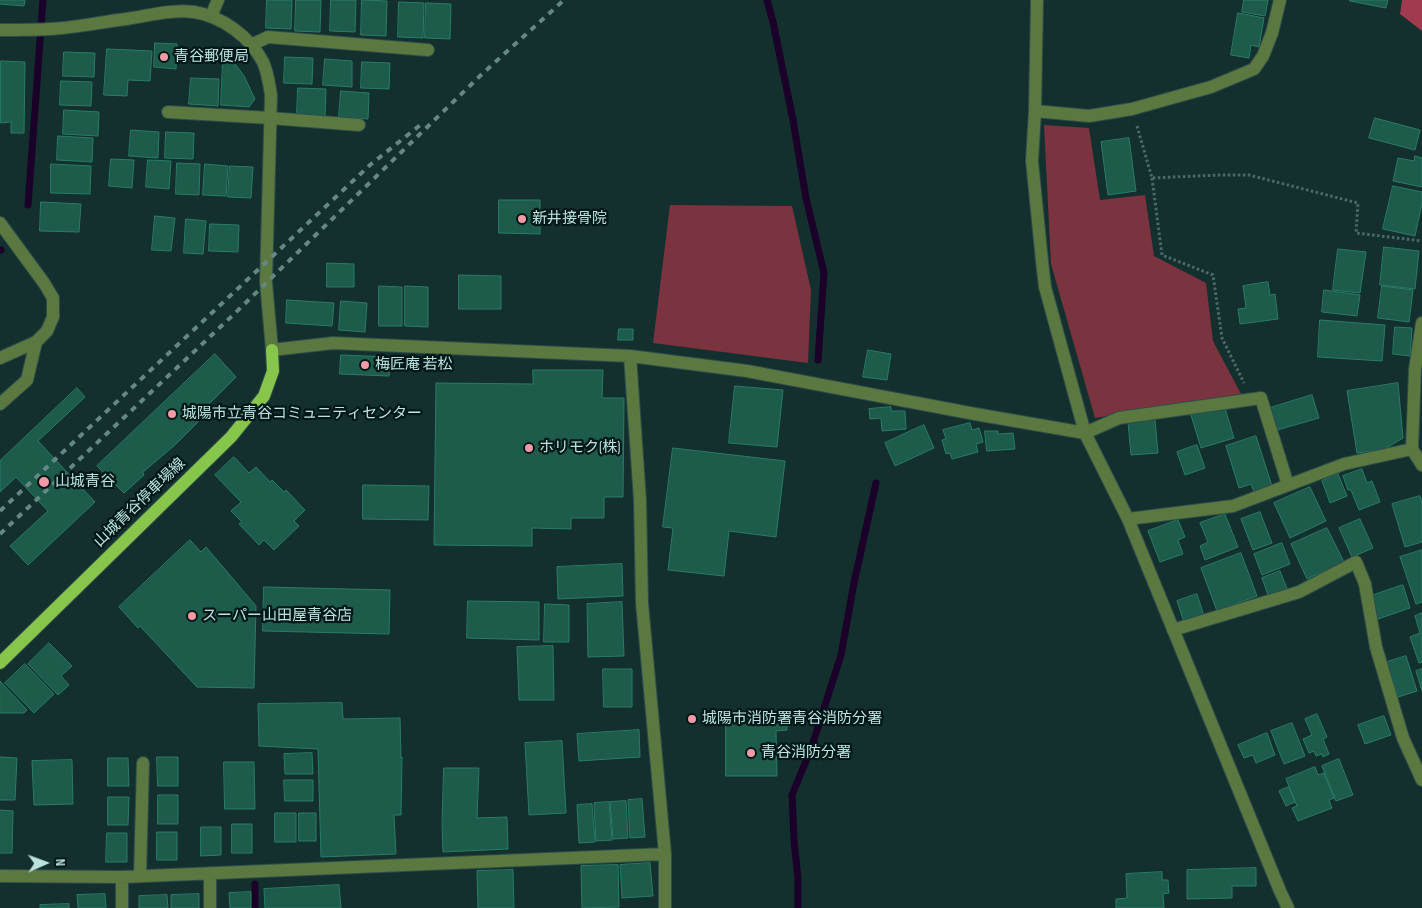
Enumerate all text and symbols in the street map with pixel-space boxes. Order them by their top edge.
place label: 青谷郵便局 [174,48,249,66]
marker: 青谷郵便局 [158,51,170,63]
place label: 新井接骨院 [532,210,607,228]
marker: 新井接骨院 [516,213,528,225]
place label: 梅匠庵 若松 [375,356,452,374]
marker: 梅匠庵 若松 [359,359,371,371]
place label: 城陽市立青谷コミュニティセンター [182,405,422,423]
marker: 城陽市立青谷コミュニティセンター [166,408,178,420]
place label: ホリモク(株) [539,439,620,457]
marker: ホリモク(株) [523,442,535,454]
street label: 山城青谷停車場線 [91,455,189,551]
place label: 山城青谷 [55,473,115,491]
marker: 山城青谷 [37,475,51,489]
place label: スーパー山田屋青谷店 [202,607,352,625]
marker: スーパー山田屋青谷店 [186,610,198,622]
place label: 城陽市消防署青谷消防分署 [702,710,882,728]
marker: 城陽市消防署青谷消防分署 [686,713,698,725]
place label: 青谷消防分署 [761,744,851,762]
marker: 青谷消防分署 [745,747,757,759]
north arrow [20,838,70,888]
text: N [52,858,69,866]

